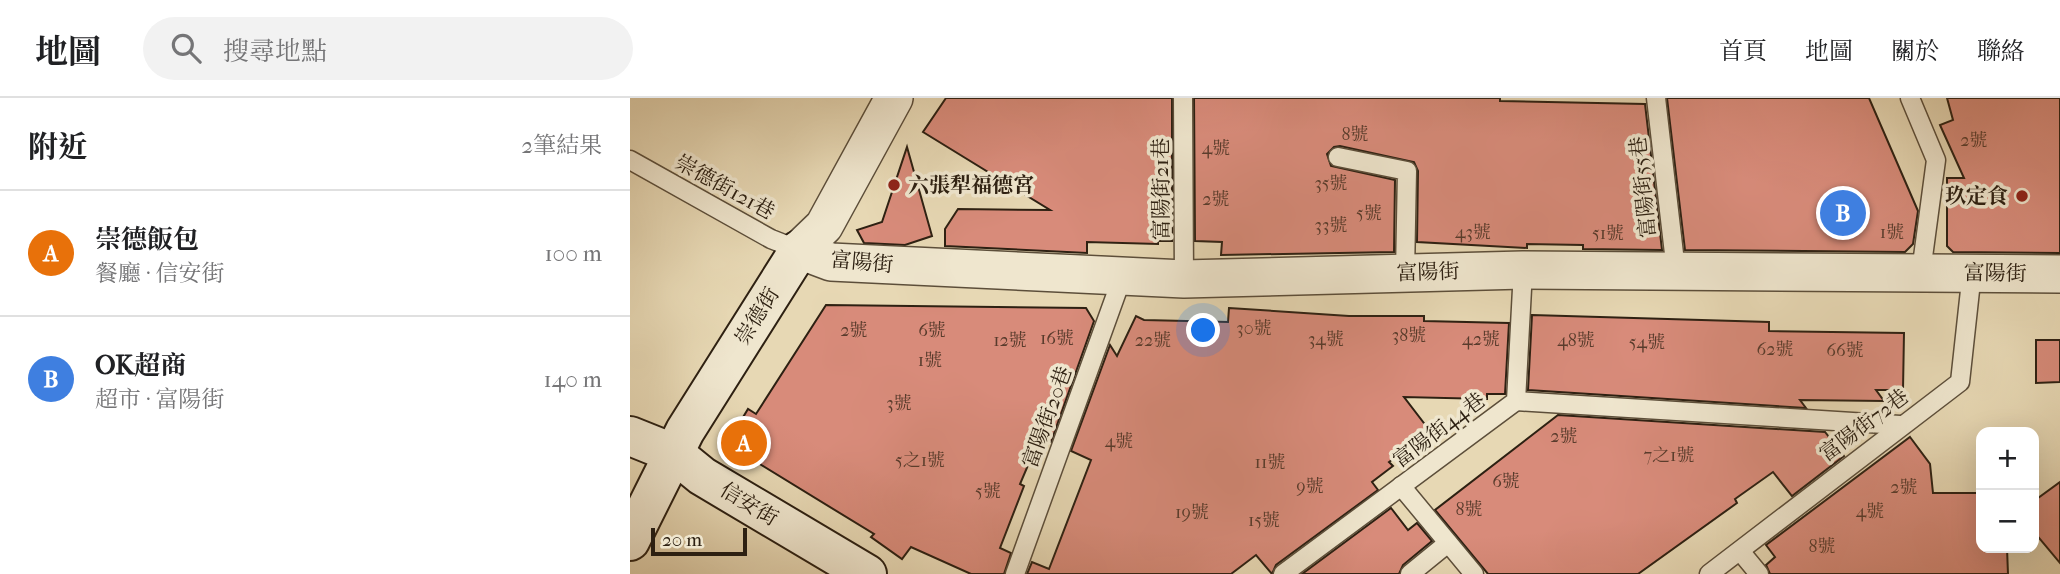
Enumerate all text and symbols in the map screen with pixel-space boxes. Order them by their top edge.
search box [143,17,633,80]
icon: search [167,29,205,67]
text: 地圖 [35,33,101,72]
text: 搜尋地點 [223,36,327,67]
text: 首頁 [1719,37,1767,65]
text: 地圖 [1805,37,1853,65]
text: 關於 [1891,37,1939,65]
text: 聯絡 [1977,37,2025,65]
house number: 8號 [1341,124,1369,145]
text: 附近 [28,130,88,165]
house number: 2號 [1960,130,1988,151]
text: 2筆結果 [521,132,602,159]
street label: 富陽街55巷 [1626,135,1660,239]
street label: 富陽街21巷 [1149,138,1173,240]
house number: 4號 [1202,138,1230,159]
street label: 崇德街121巷 [671,150,779,224]
place label: 六張犁福德宮 [908,173,1034,197]
house number: 35號 [1314,173,1348,194]
marker: 六張犁福德宮 [886,177,902,193]
place label: 玖定食 [1945,184,2008,208]
pin: B [1820,187,1866,239]
marker: 玖定食 [2014,188,2030,204]
house number: 2號 [1202,189,1230,210]
house number: 5號 [1356,203,1382,224]
house number: 33號 [1315,215,1347,236]
house number: 43號 [1455,222,1491,243]
house number: 1號 [1880,222,1904,243]
house number: 51號 [1592,223,1624,244]
text: 崇德飯包 [95,224,199,255]
text: A [44,240,58,267]
text: 100 m [544,240,602,267]
street label: 富陽街 [830,247,894,277]
street label: 富陽街 [1396,259,1460,285]
text: 餐廳 · 信安街 [95,260,225,287]
street label: 富陽街 [1963,260,2027,286]
street label: 崇德街 [730,283,784,349]
your location [1186,313,1220,347]
house number: 30號 [1236,318,1272,339]
house number: 2號 [840,320,868,341]
house number: 6號 [918,320,946,341]
house number: 38號 [1392,325,1426,346]
house number: 16號 [1040,328,1074,349]
house number: 34號 [1308,329,1344,350]
house number: 42號 [1462,329,1500,350]
house number: 12號 [993,330,1027,351]
house number: 22號 [1135,330,1171,351]
house number: 48號 [1557,330,1595,351]
house number: 54號 [1629,332,1665,353]
house number: 62號 [1756,339,1794,360]
house number: 66號 [1826,340,1864,361]
text: OK超商 [95,350,186,381]
house number: 1號 [918,350,942,371]
street label: 富陽街20巷 [1018,363,1076,471]
text: B [44,366,58,393]
text: 140 m [543,366,602,393]
street label: 富陽街72巷 [1815,384,1913,466]
text: 超市 · 富陽街 [95,386,225,413]
street label: 富陽街44巷 [1388,388,1490,472]
house number: 3號 [886,393,912,414]
pin: A [721,417,767,469]
house number: 2號 [1550,426,1578,447]
map controls [1976,427,2039,553]
button: + [1976,427,2039,490]
house number: 4號 [1105,431,1133,452]
house number: 7之1號 [1643,445,1695,466]
house number: 5之1號 [895,450,945,471]
house number: 11號 [1255,452,1285,473]
house number: 6號 [1492,471,1520,492]
house number: 9號 [1296,476,1324,497]
street label: 信安街 [716,477,782,531]
house number: 2號 [1890,477,1918,498]
house number: 5號 [975,481,1001,502]
button: − [1976,490,2039,553]
house number: 8號 [1455,499,1483,520]
house number: 4號 [1856,501,1884,522]
house number: 19號 [1175,502,1209,523]
house number: 15號 [1248,510,1280,531]
scale bar [651,525,747,557]
text: 20 m [662,529,702,551]
house number: 8號 [1808,536,1836,557]

